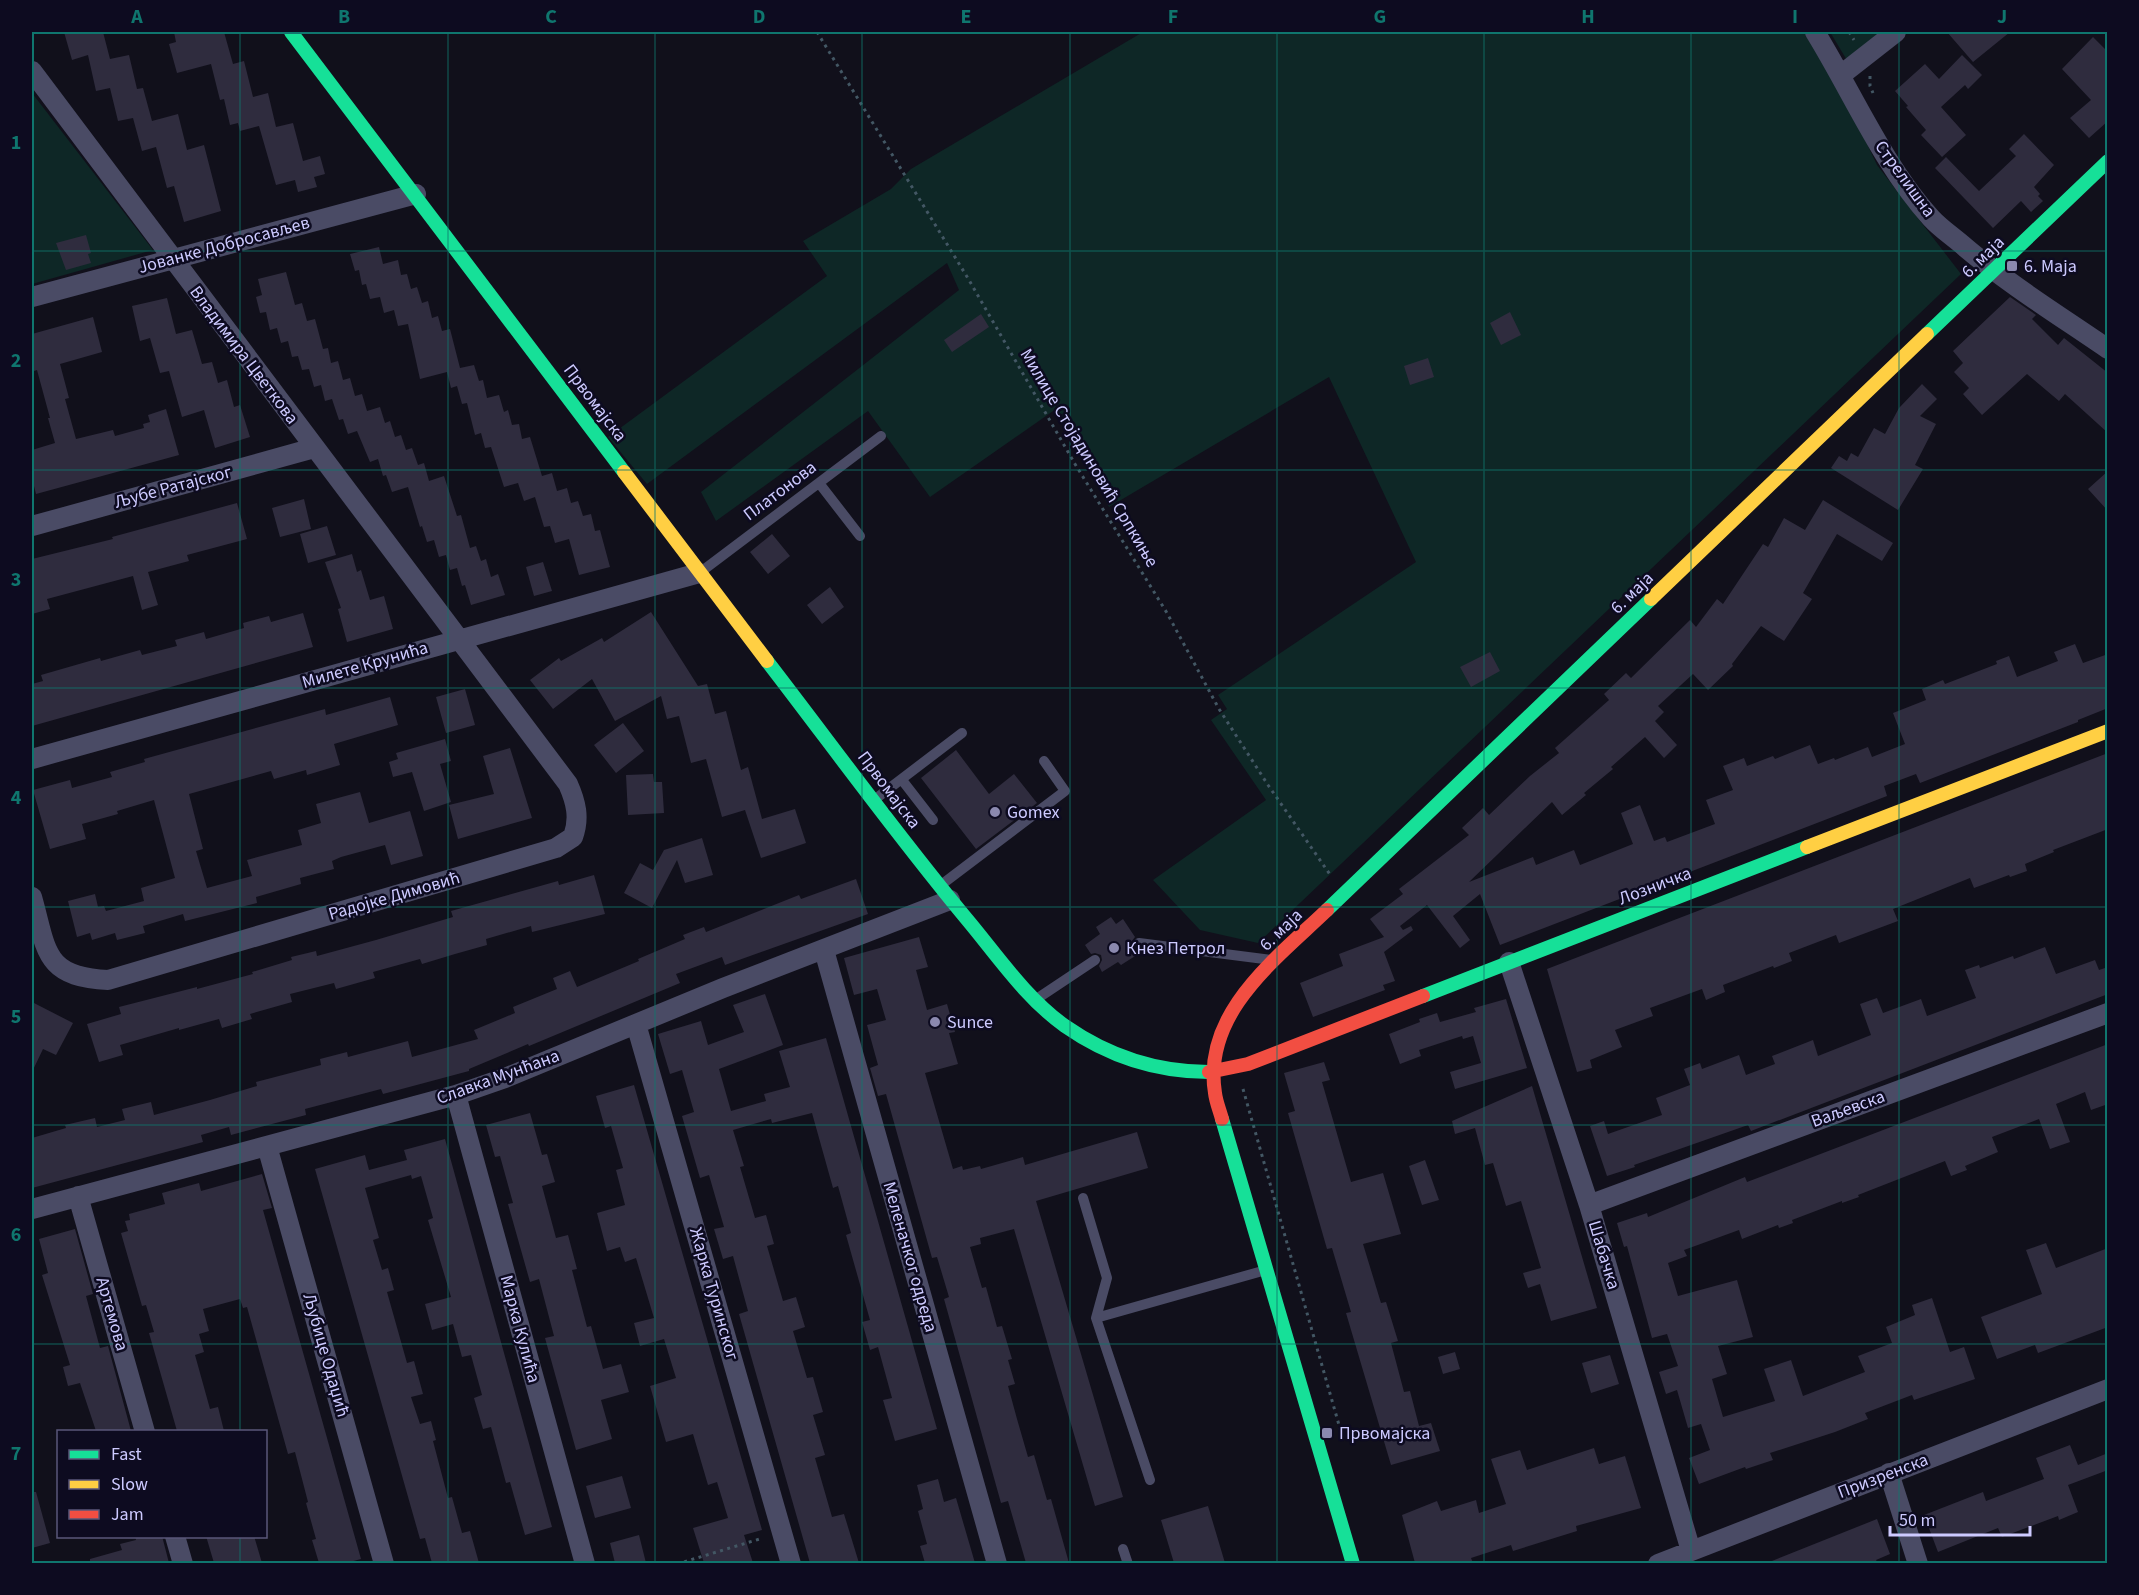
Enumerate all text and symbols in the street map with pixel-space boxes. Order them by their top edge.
text: A [130,3,143,31]
text: B [338,3,350,31]
text: C [545,3,557,31]
text: D [753,3,765,31]
text: E [961,3,971,31]
text: F [1168,3,1178,31]
text: G [1374,3,1386,31]
text: H [1581,3,1595,31]
text: I [1792,3,1798,31]
text: J [1997,3,2007,31]
text: 1 [11,129,21,157]
street label: Стрелишна [1869,135,1941,223]
street label: Јованке Добросављев [136,210,312,280]
street label: 6. маја [1956,230,2010,284]
place label: 6. Маја [2024,254,2077,279]
marker: 6. Маја [2005,259,2019,273]
street label: Владимира Цветкова [184,281,304,429]
street label: Милице Стојадиновић Српкиње [1014,344,1164,572]
text: 2 [11,347,21,375]
street label: Првомајска [558,359,632,447]
street label: Платонова [738,455,822,527]
street label: Љубе Ратајског [112,459,234,515]
text: 3 [11,566,21,594]
street label: 6. маја [1605,566,1659,620]
street label: Милете Крунића [299,635,431,695]
street label: Првомајска [852,746,926,834]
text: 4 [11,784,22,812]
place label: Gomex [1007,800,1060,825]
marker: Gomex [988,805,1002,819]
street label: Лозничка [1615,861,1695,911]
street label: Радојке Димовић [326,865,462,927]
street label: 6. маја [1254,903,1308,957]
place label: Кнез Петрол [1126,936,1225,961]
marker: Кнез Петрол [1107,941,1121,955]
text: 5 [11,1003,21,1031]
place label: Sunce [947,1010,993,1035]
marker: Sunce [928,1015,942,1029]
street label: Славка Мунћана [433,1043,563,1111]
street label: Ваљевска [1808,1084,1888,1134]
street label: Меленачког одреда [877,1179,943,1335]
street label: Шабачка [1582,1218,1626,1292]
text: 6 [11,1221,21,1249]
street label: Жарка Туринског [683,1225,745,1363]
street label: Марка Кулића [494,1272,546,1386]
street label: Артемова [90,1274,134,1354]
street label: Љубице Одаџић [296,1290,356,1420]
place label: Првомајска [1339,1421,1430,1446]
marker: Првомајска [1320,1426,1334,1440]
legend [57,1430,267,1538]
text: 7 [11,1440,21,1468]
text: Fast [111,1442,142,1467]
street label: Призренска [1834,1447,1932,1505]
text: Slow [111,1472,148,1497]
scale bar [1890,1499,2030,1537]
text: Jam [111,1502,144,1527]
text: 50 m [1899,1508,1935,1533]

